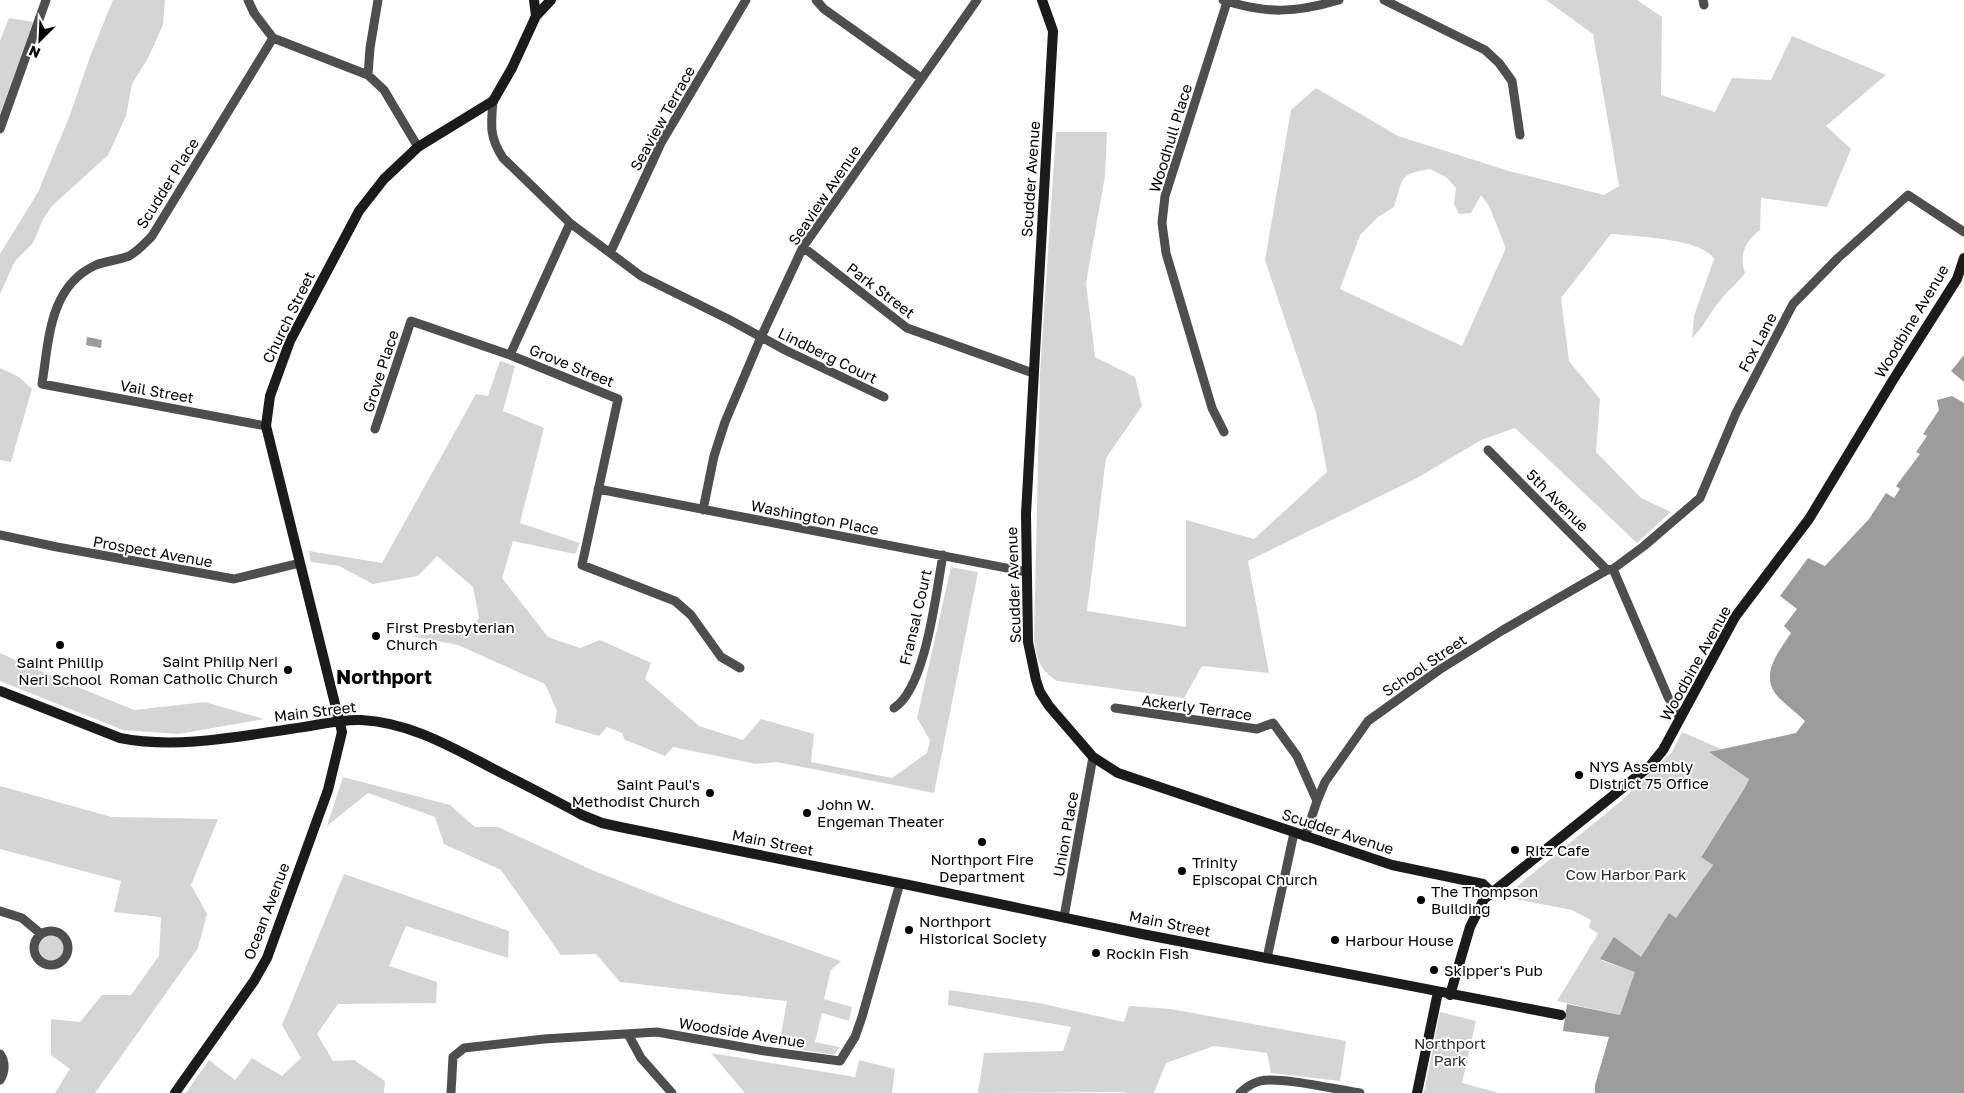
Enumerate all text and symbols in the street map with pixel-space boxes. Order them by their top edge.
north arrow [15,15,65,65]
text: N [26,42,43,62]
street label: Seaview Terrace [626,62,698,173]
street label: Woodhull Place [1145,81,1195,194]
street label: Scudder Avenue [1017,120,1043,238]
street label: Scudder Place [132,134,202,232]
street label: Seaview Avenue [784,142,864,248]
street label: Park Street [843,259,919,321]
street label: Woodbine Avenue [1870,261,1952,381]
street label: Church Street [258,268,318,366]
street label: Fox Lane [1734,309,1780,375]
street label: Lindberg Court [775,323,881,387]
street label: Grove Place [358,327,402,414]
street label: Grove Street [527,340,617,390]
street label: Vail Street [119,376,195,406]
street label: 5th Avenue [1523,465,1593,535]
street label: Washington Place [750,496,881,538]
street label: Scudder Avenue [1002,526,1024,644]
street label: Prospect Avenue [92,532,215,570]
street label: Fransal Court [895,567,935,667]
street label: Woodbine Avenue [1656,602,1734,724]
place label: First Presbyterian Church [386,618,515,653]
marker: First Presbyterian Church [370,630,382,642]
street label: School Street [1378,630,1470,700]
marker: Saint Phillip Neri School [54,639,66,651]
place label: Saint Philip Neri Roman Catholic Church [109,652,278,687]
place label: Saint Phillip Neri School [17,653,103,688]
marker: Saint Philip Neri Roman Catholic Church [282,664,294,676]
district label: Northport [336,664,432,688]
street label: Ackerly Terrace [1141,690,1254,724]
street label: Main Street [273,697,357,725]
place label: NYS Assembly District 75 Office [1589,757,1709,792]
marker: NYS Assembly District 75 Office [1573,769,1585,781]
place label: Saint Paul's Methodist Church [572,775,700,810]
marker: Saint Paul's Methodist Church [704,787,716,799]
street label: Union Place [1049,790,1081,878]
place label: John W. Engeman Theater [817,795,944,830]
street label: Scudder Avenue [1280,804,1396,858]
marker: John W. Engeman Theater [801,807,813,819]
street label: Main Street [731,825,815,859]
marker: Northport Fire Department [976,836,988,848]
place label: Ritz Cafe [1525,841,1590,859]
marker: Ritz Cafe [1509,844,1521,856]
place label: Northport Fire Department [930,850,1034,885]
place label: Trinity Episcopal Church [1192,853,1317,888]
street label: Ocean Avenue [239,860,293,962]
marker: Trinity Episcopal Church [1176,865,1188,877]
park label: Cow Harbor Park [1566,865,1687,883]
place label: The Thompson Building [1431,882,1538,917]
marker: The Thompson Building [1415,894,1427,906]
street label: Main Street [1128,906,1212,940]
place label: Northport Historical Society [919,912,1047,947]
marker: Northport Historical Society [903,924,915,936]
place label: Harbour House [1345,931,1454,949]
marker: Harbour House [1329,934,1341,946]
place label: Rockin Fish [1106,944,1189,962]
marker: Rockin Fish [1090,947,1102,959]
place label: Skipper's Pub [1444,961,1543,979]
marker: Skipper's Pub [1428,964,1440,976]
street label: Woodside Avenue [678,1013,807,1051]
park label: Northport Park [1414,1034,1486,1069]

